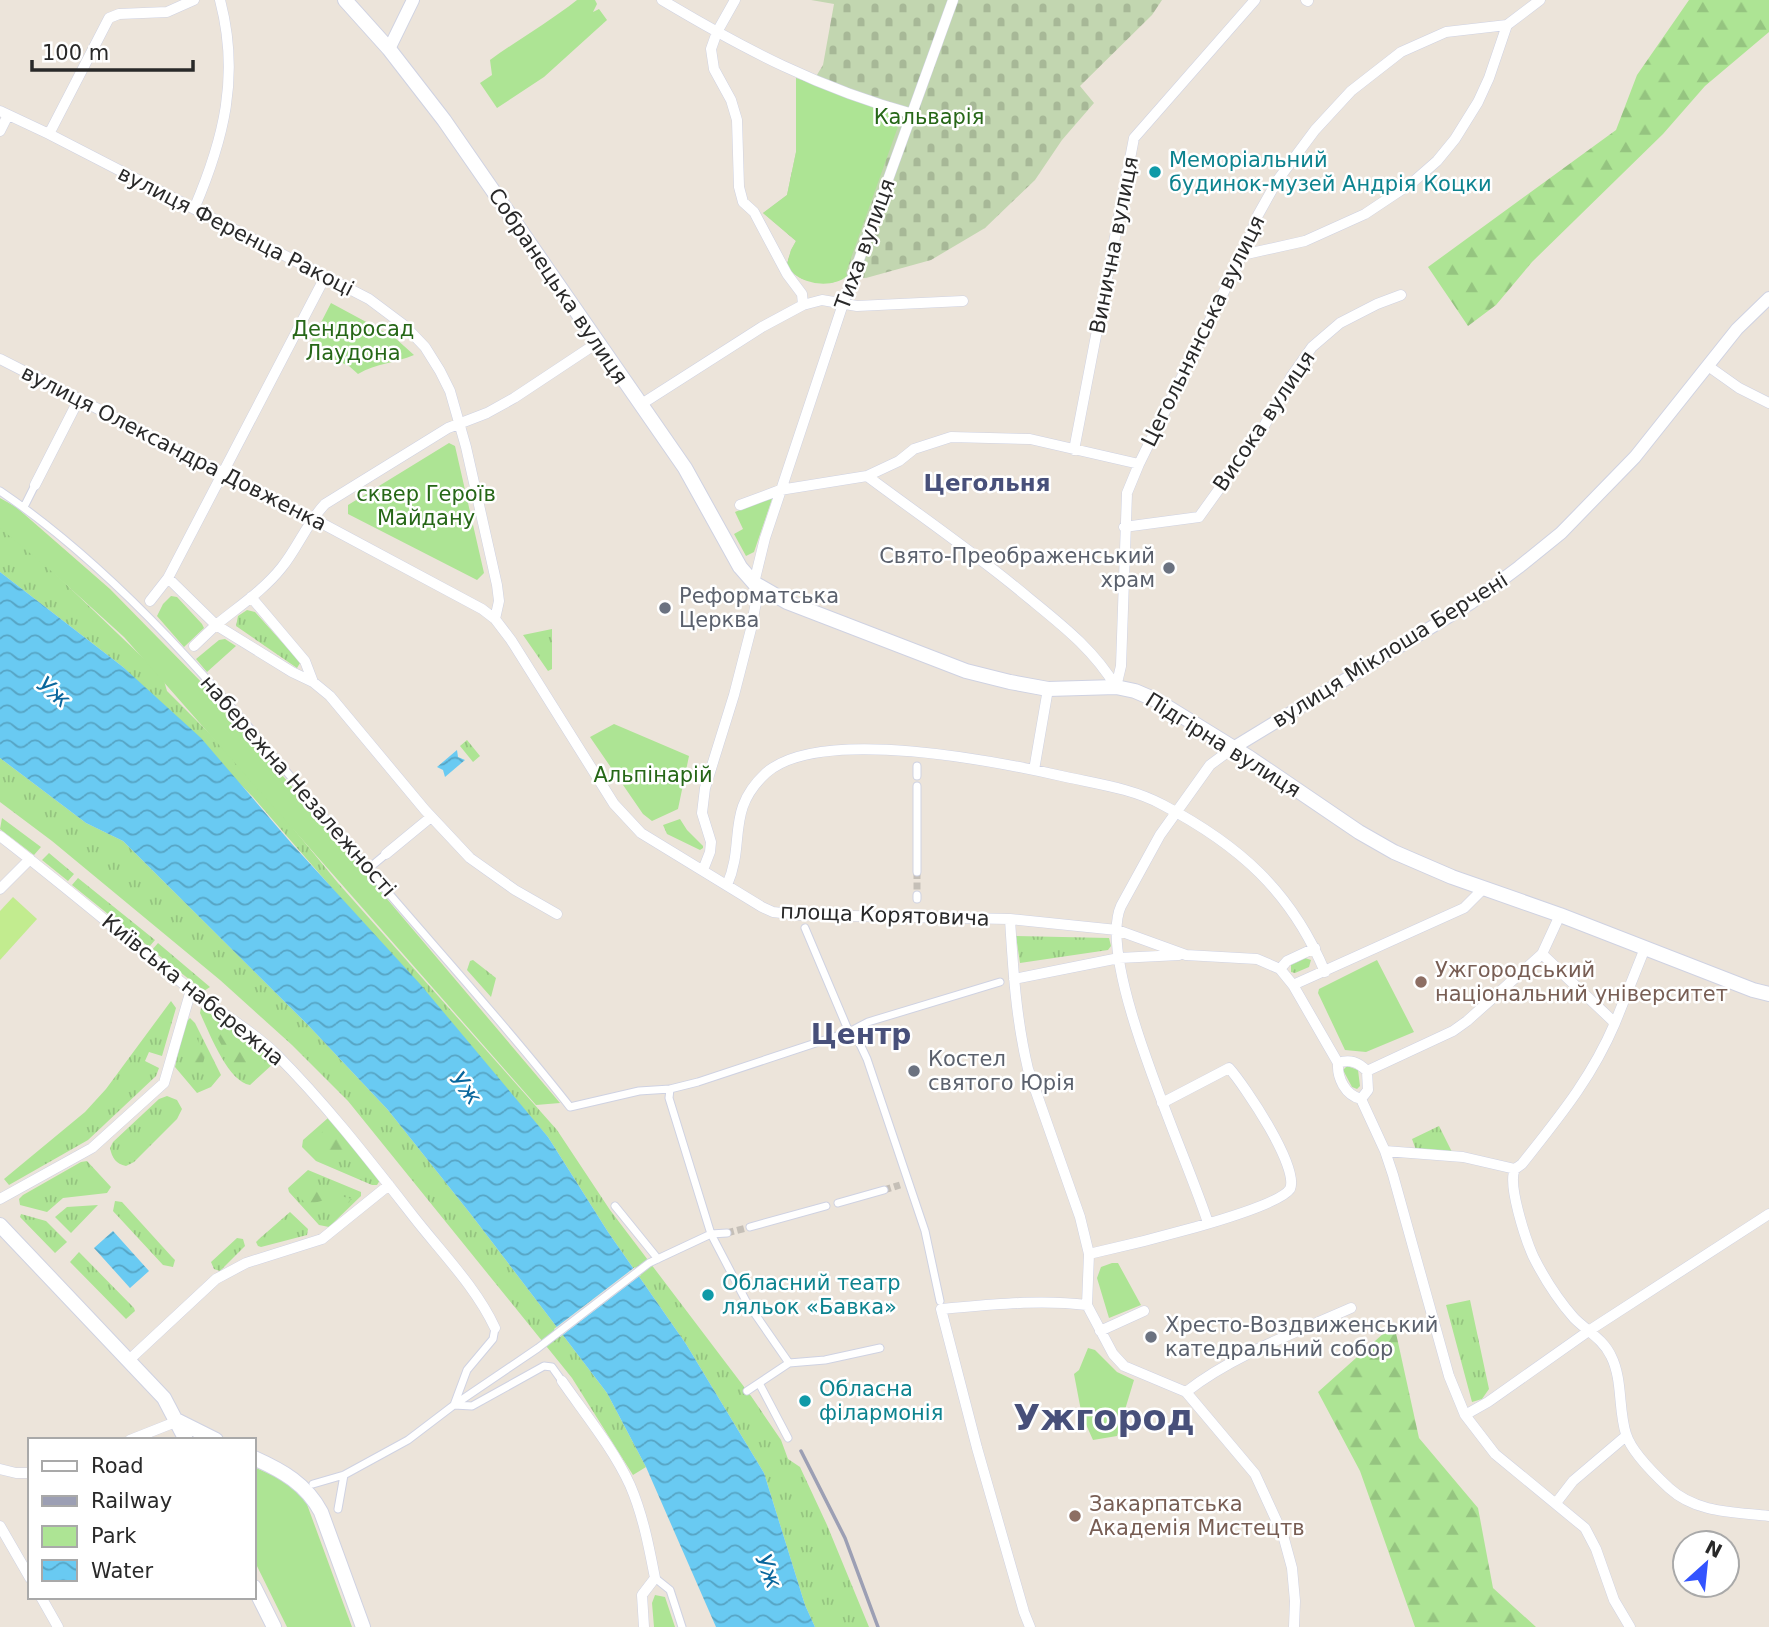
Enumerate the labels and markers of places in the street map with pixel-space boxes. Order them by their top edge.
place label: Меморіальний будинок-музей Андрія Коцки [1169,148,1492,196]
marker: Меморіальний будинок-музей Андрія Коцки [1147,164,1163,180]
place label: Свято-Преображенський храм [879,544,1155,592]
marker: Свято-Преображенський храм [1161,560,1177,576]
place label: Реформатська Церква [679,584,839,632]
marker: Реформатська Церква [657,600,673,616]
place label: Ужгородський національний університет [1435,958,1728,1006]
marker: Ужгородський національний університет [1413,974,1429,990]
place label: Костел святого Юрія [928,1047,1075,1095]
marker: Костел святого Юрія [906,1063,922,1079]
place label: Обласний театр ляльок «Бавка» [722,1271,901,1319]
marker: Обласний театр ляльок «Бавка» [700,1287,716,1303]
place label: Хресто-Воздвиженський катедральний собор [1165,1313,1438,1361]
marker: Хресто-Воздвиженський катедральний собор [1143,1329,1159,1345]
place label: Обласна філармонія [819,1377,943,1425]
marker: Обласна філармонія [797,1393,813,1409]
place label: Закарпатська Академія Мистецтв [1089,1492,1305,1540]
marker: Закарпатська Академія Мистецтв [1067,1508,1083,1524]

